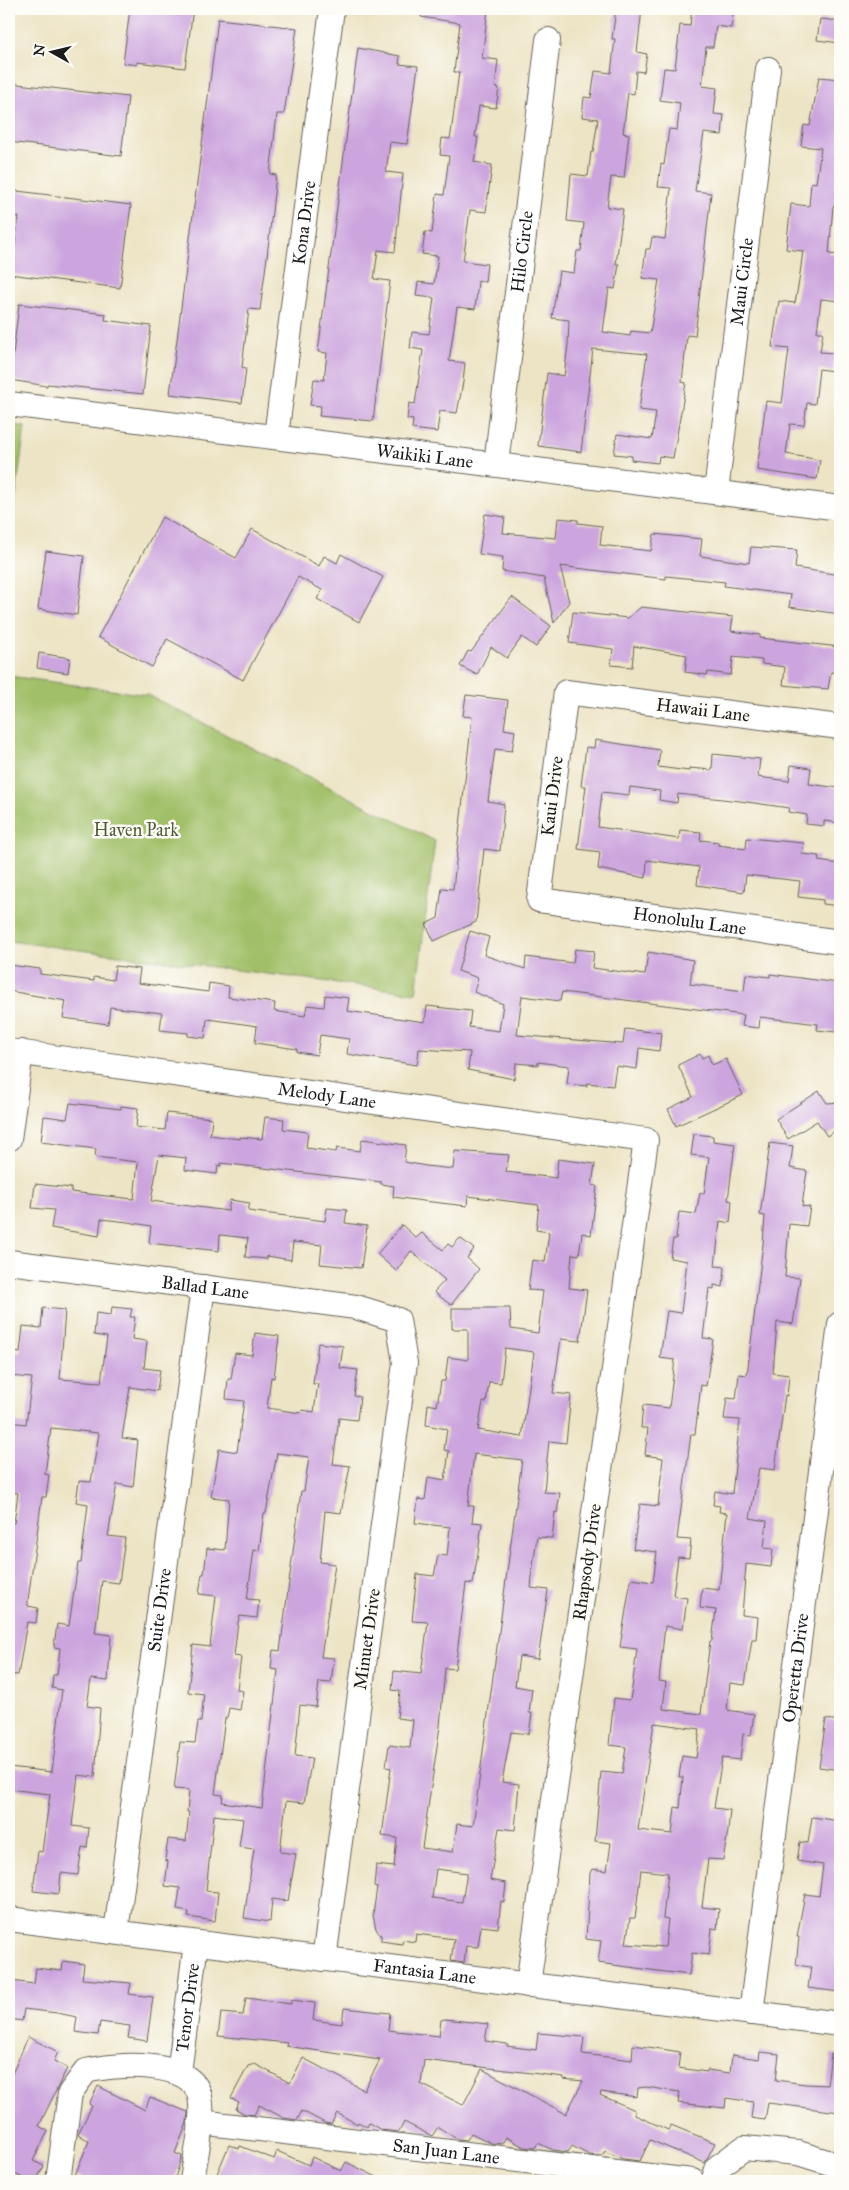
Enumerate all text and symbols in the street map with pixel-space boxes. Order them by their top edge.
north arrow [28,28,78,78]
text: N [30,43,49,57]
street label: Kona Drive [288,179,320,266]
street label: Hilo Circle [506,209,538,294]
street label: Maui Circle [726,236,758,327]
street label: Waikiki Lane [375,439,474,473]
street label: Hawaii Lane [655,693,751,727]
street label: Kaui Drive [536,755,568,837]
park label: Haven Park [93,819,179,841]
street label: Honolulu Lane [631,902,748,940]
street label: Melody Lane [276,1078,378,1113]
street label: Ballad Lane [160,1271,250,1304]
street label: Rhapsody Drive [568,1502,606,1622]
street label: Suite Drive [143,1567,176,1653]
street label: Minuet Drive [349,1587,385,1691]
street label: Operetta Drive [778,1612,814,1724]
street label: Fantasia Lane [372,1954,478,1989]
street label: Tenor Drive [171,1962,204,2053]
street label: San Juan Lane [392,2134,501,2169]

